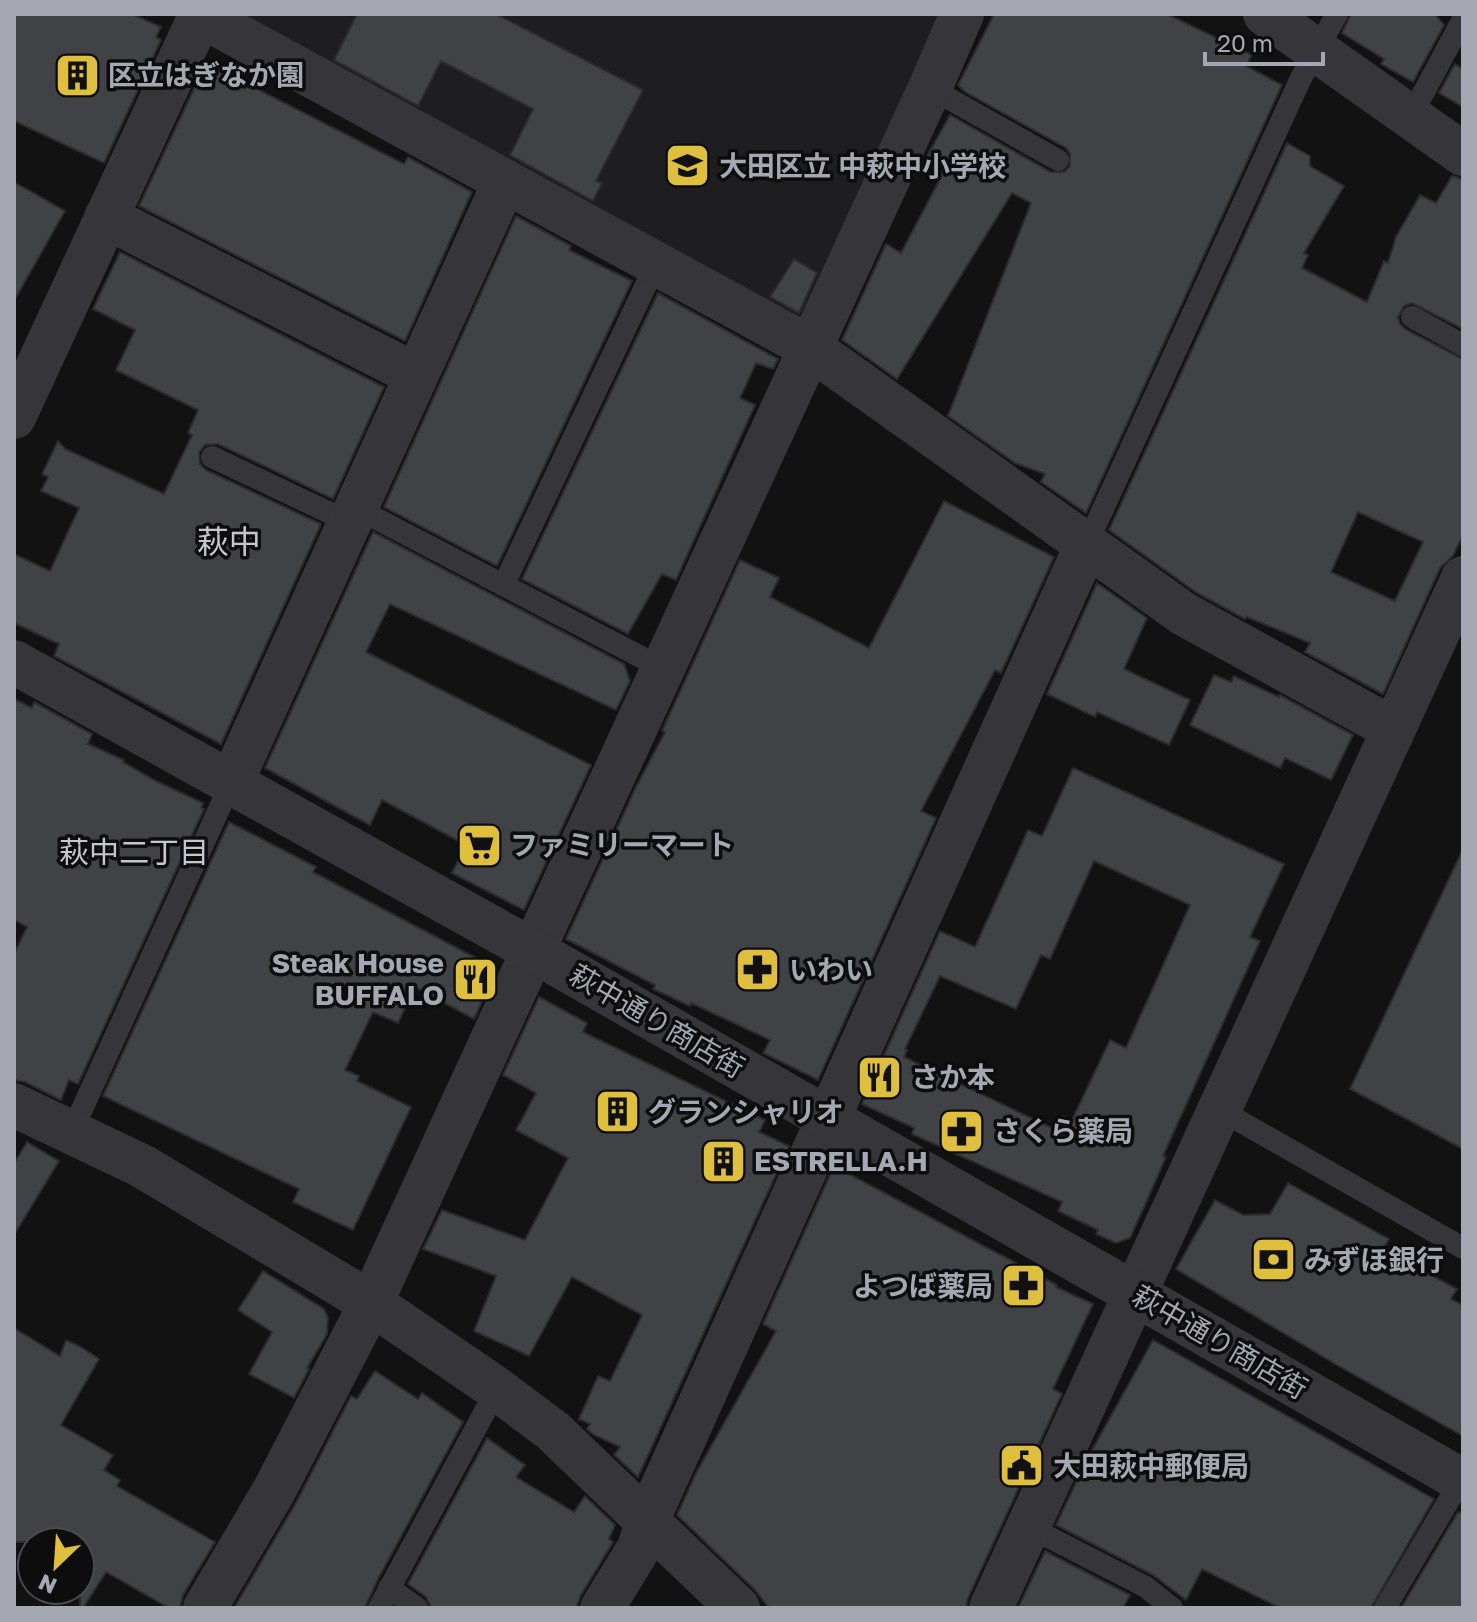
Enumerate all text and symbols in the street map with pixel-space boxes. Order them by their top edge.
scale bar [1205,16,1323,66]
text: 20 m [1217,28,1273,57]
building icon: 区立はぎなか園 [53,51,101,99]
place label: 区立はぎなか園 [108,58,304,91]
school or university icon: 大田区立 中萩中小学校 [664,142,712,190]
place label: 大田区立 中萩中小学校 [719,149,1006,182]
district label: 萩中 [197,522,261,560]
supermarket icon: ファミリーマート [455,821,503,869]
place label: ファミリーマート [510,828,734,861]
district label: 萩中二丁目 [59,834,209,870]
place label: Steak House BUFFALO [271,946,444,1011]
pharmacy icon: いわい [734,946,782,994]
place label: いわい [789,953,873,986]
restaurant icon: Steak House BUFFALO [451,955,499,1003]
street label: 萩中通り商店街 [564,957,750,1084]
restaurant icon: さか本 [856,1053,904,1101]
place label: さか本 [911,1060,995,1093]
building icon: グランシャリオ [593,1088,641,1136]
place label: グランシャリオ [648,1095,844,1128]
pharmacy icon: さくら薬局 [938,1107,986,1155]
place label: さくら薬局 [993,1114,1133,1147]
building icon: ESTRELLA.H [699,1137,747,1185]
place label: ESTRELLA.H [754,1144,928,1177]
bank icon: みずほ銀行 [1249,1236,1297,1284]
place label: みずほ銀行 [1304,1243,1444,1276]
pharmacy icon: よつば薬局 [1000,1262,1048,1310]
place label: よつば薬局 [853,1269,993,1302]
street label: 萩中通り商店街 [1127,1278,1313,1405]
public building icon: 大田萩中郵便局 [998,1442,1046,1490]
place label: 大田萩中郵便局 [1053,1449,1249,1482]
north arrow [16,1526,96,1606]
text: N [34,1569,61,1600]

